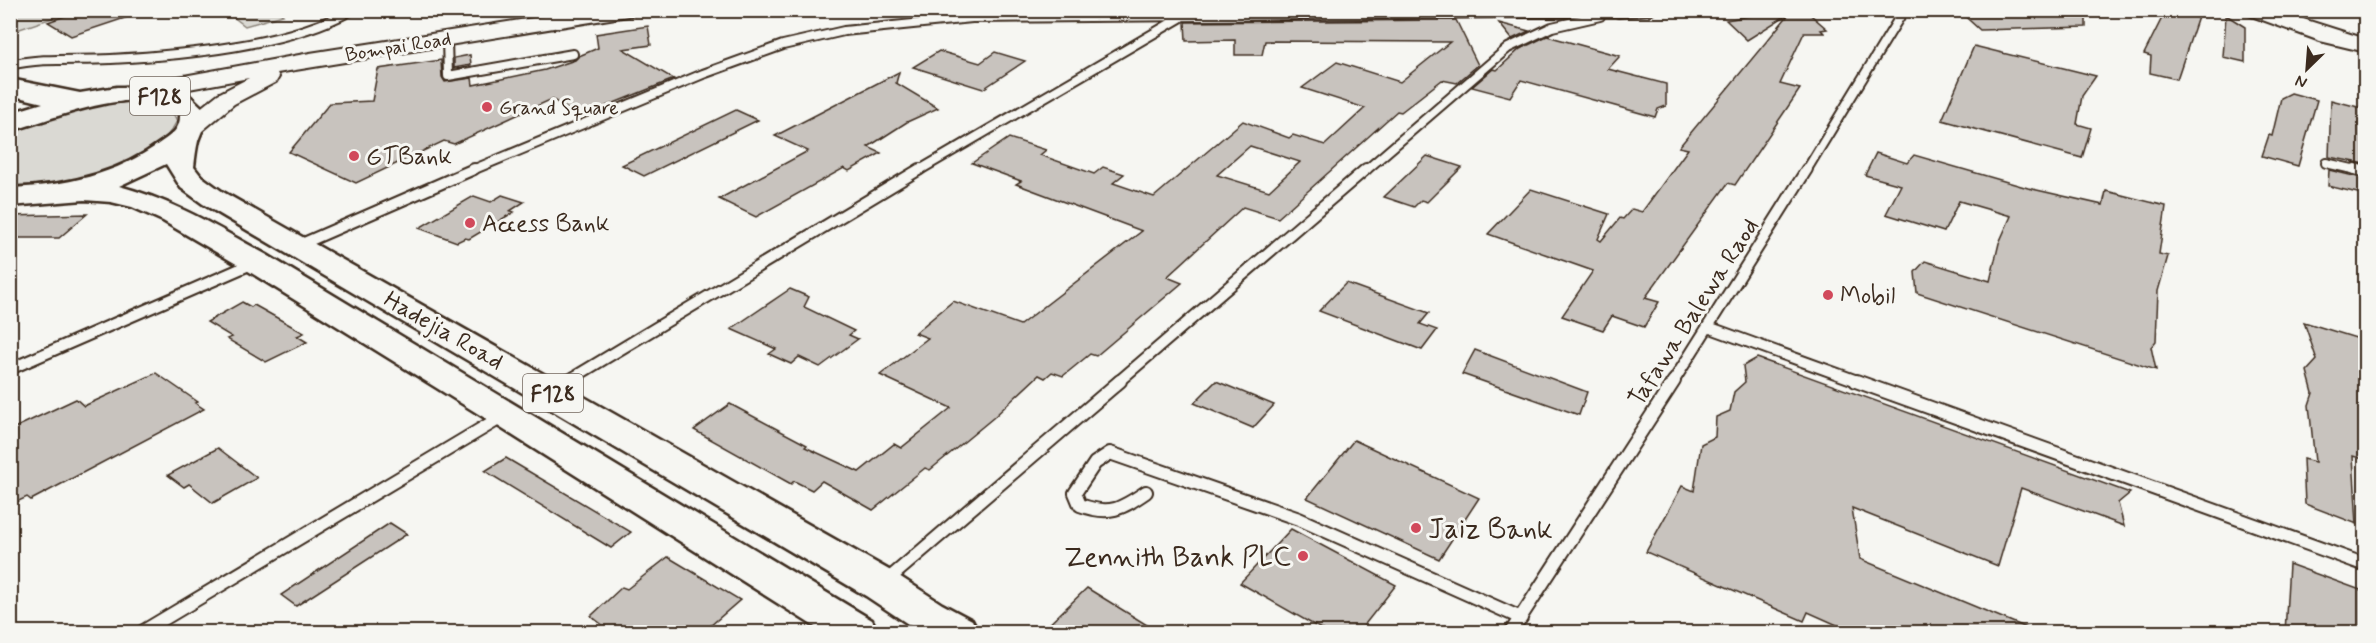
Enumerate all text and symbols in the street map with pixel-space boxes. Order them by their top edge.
street label: Bompai Road [343,26,453,69]
north arrow [2277,39,2337,99]
text: N [2292,69,2311,93]
road number: F128 [130,77,190,115]
place label: Grand Square [499,95,619,122]
marker: Grand Square [480,100,494,114]
place label: GTBank [366,142,452,173]
marker: GTBank [347,149,361,163]
place label: Access Bank [482,209,609,240]
street label: Tafawa Balewa Raod [1622,213,1767,413]
marker: Access Bank [463,216,477,230]
place label: Mobil [1840,281,1895,312]
street label: Hadejia Road [378,285,509,378]
marker: Mobil [1821,288,1835,302]
road number: F128 [523,374,583,412]
place label: Jaiz Bank [1428,512,1553,549]
marker: Jaiz Bank [1409,521,1423,535]
place label: Zennith Bank PLC [1064,540,1291,577]
marker: Zennith Bank PLC [1296,549,1310,563]

